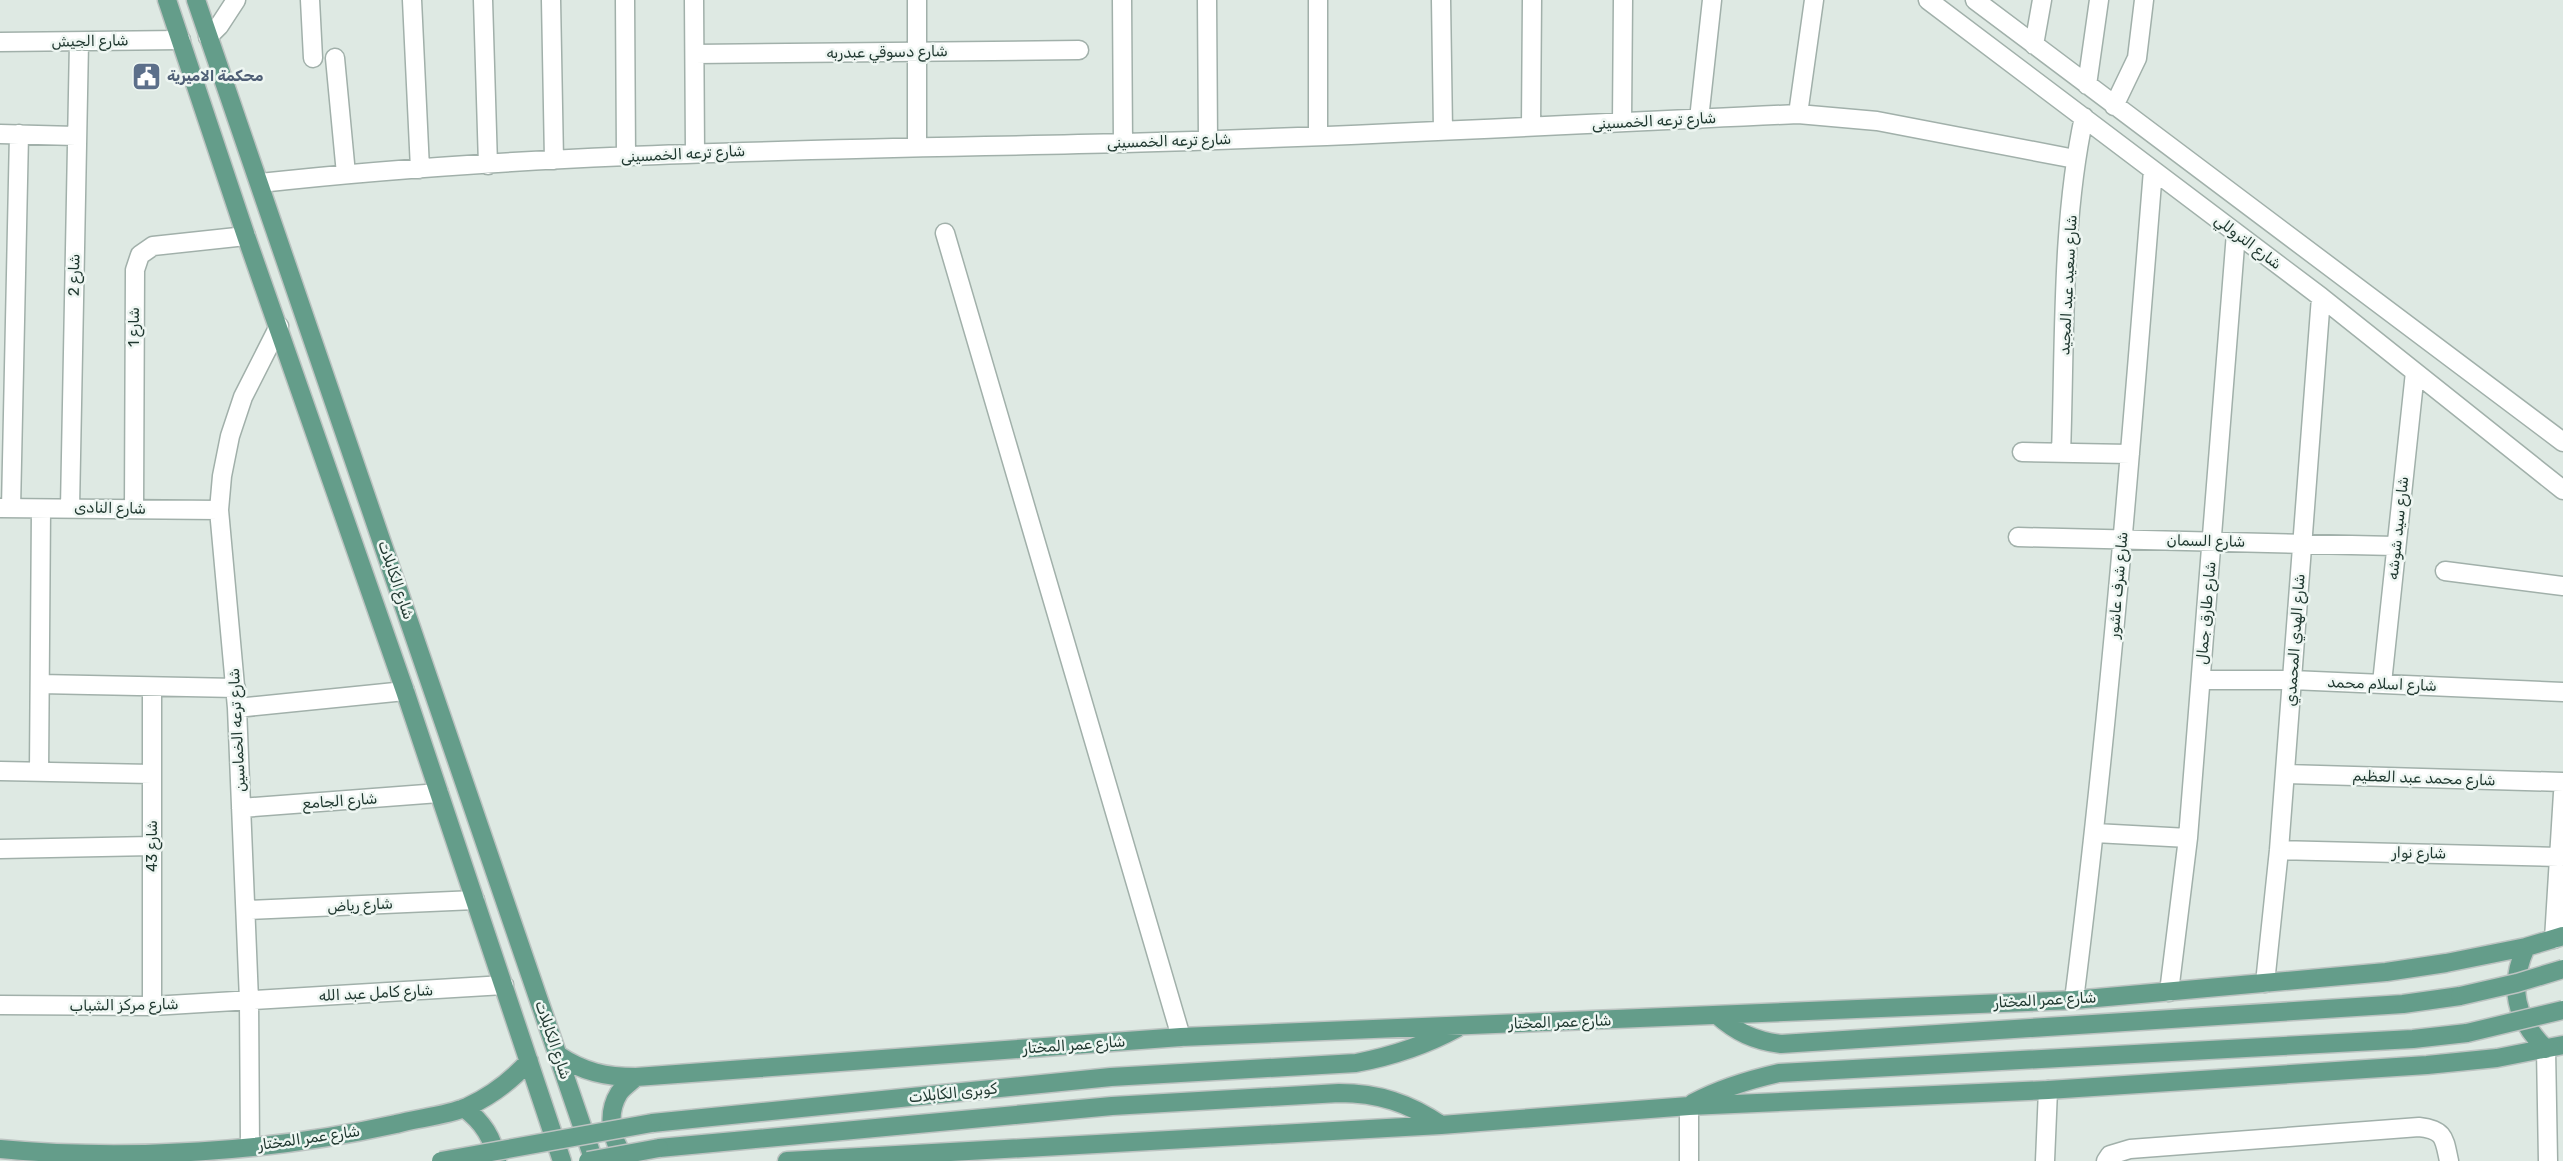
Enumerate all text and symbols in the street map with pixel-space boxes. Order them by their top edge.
street label: شارع الجيش [51,31,129,53]
street label: شارع دسوقي عبدربه [826,42,948,65]
public building icon: محكمة الاميرية [130,60,162,92]
place label: محكمة الاميرية [167,67,264,85]
street label: شارع ترعه الخمسينى [1591,109,1717,135]
street label: شارع ترعه الخمسينى [1106,130,1232,154]
street label: شارع ترعه الخمسينى [620,142,746,168]
street label: شارع التروللي [2209,211,2285,276]
street label: شارع سعيد عبد المجيد [2055,214,2083,356]
street label: شارع 2 [65,254,85,296]
street label: شارع 1 [125,307,145,347]
street label: شارع سيد شوشه [2384,475,2414,581]
street label: شارع النادى [74,498,146,520]
street label: شارع شرف عاشور [2104,531,2134,640]
street label: شارع السمان [2166,531,2245,553]
street label: شارع الكابلات [372,538,418,622]
street label: شارع طارق جمال [2193,561,2221,666]
street label: شارع الهدي المحمدي [2281,573,2311,707]
street label: شارع ترعه الخماسين [225,667,251,792]
street label: شارع اسلام محمد [2327,673,2437,697]
street label: شارع محمد عبد العظيم [2352,767,2496,791]
street label: شارع الجامع [302,789,378,815]
street label: شارع 43 [143,820,163,872]
street label: شارع نوار [2391,844,2446,864]
street label: شارع رياض [327,894,393,918]
street label: شارع كامل عبد الله [318,981,434,1007]
street label: شارع عمر المختار [1992,988,2097,1014]
street label: شارع مركز الشباب [69,995,179,1017]
street label: شارع الكابلات [529,998,575,1082]
street label: شارع عمر المختار [1507,1011,1612,1035]
street label: شارع عمر المختار [1021,1032,1126,1060]
street label: كوبرى الكابلات [908,1079,998,1107]
street label: شارع عمر المختار [256,1122,361,1156]

